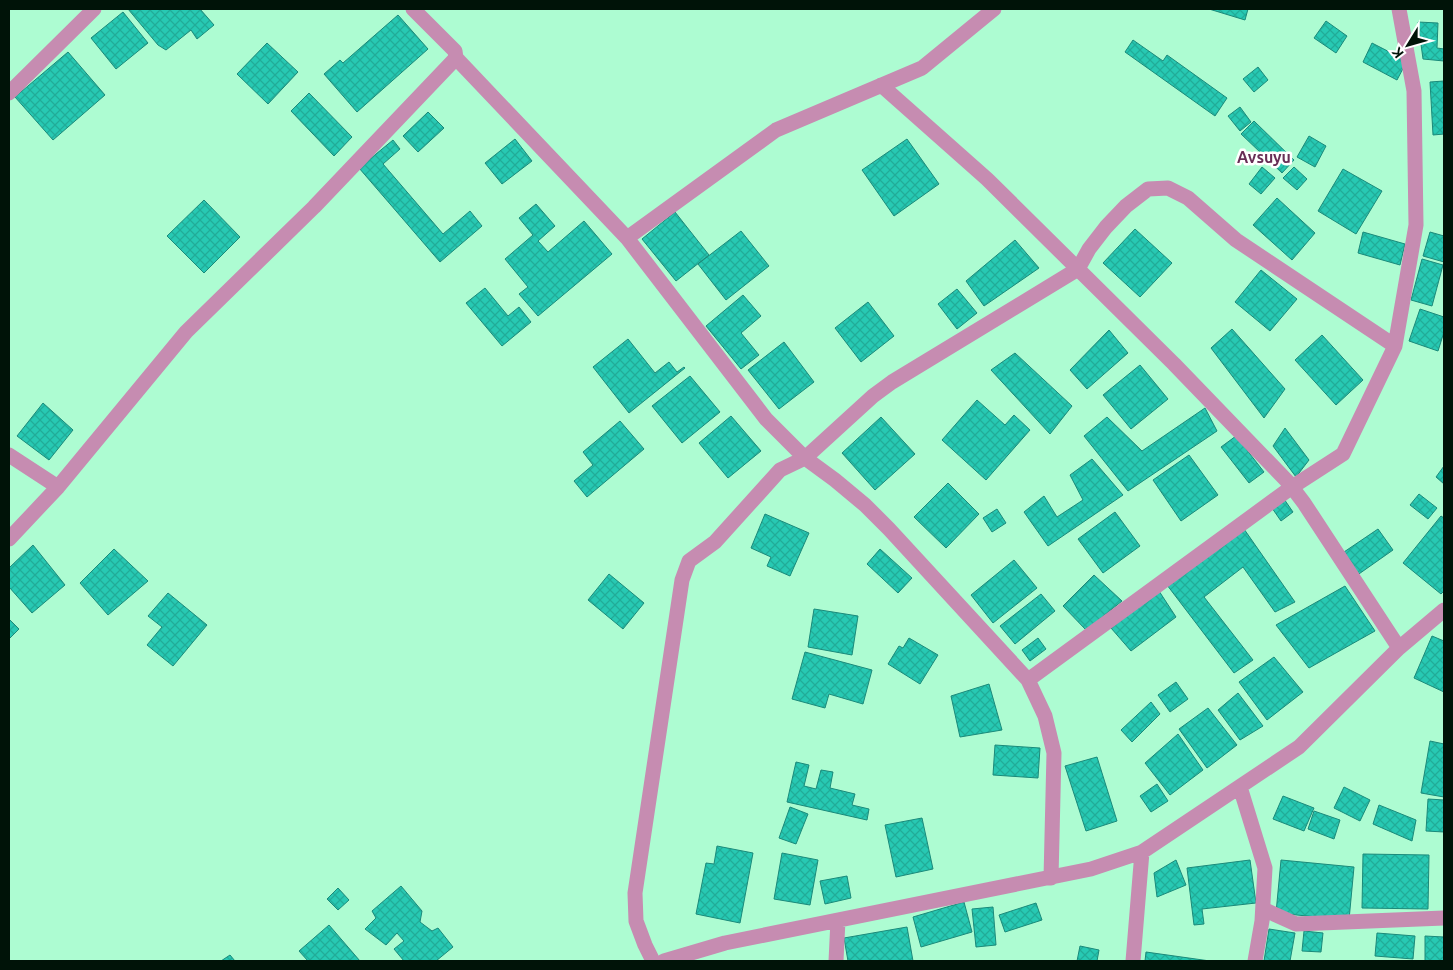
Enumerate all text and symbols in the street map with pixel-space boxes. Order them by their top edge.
north arrow [1383,20,1433,70]
text: K [1388,44,1407,61]
district label: Avsuyu [1237,148,1291,166]

